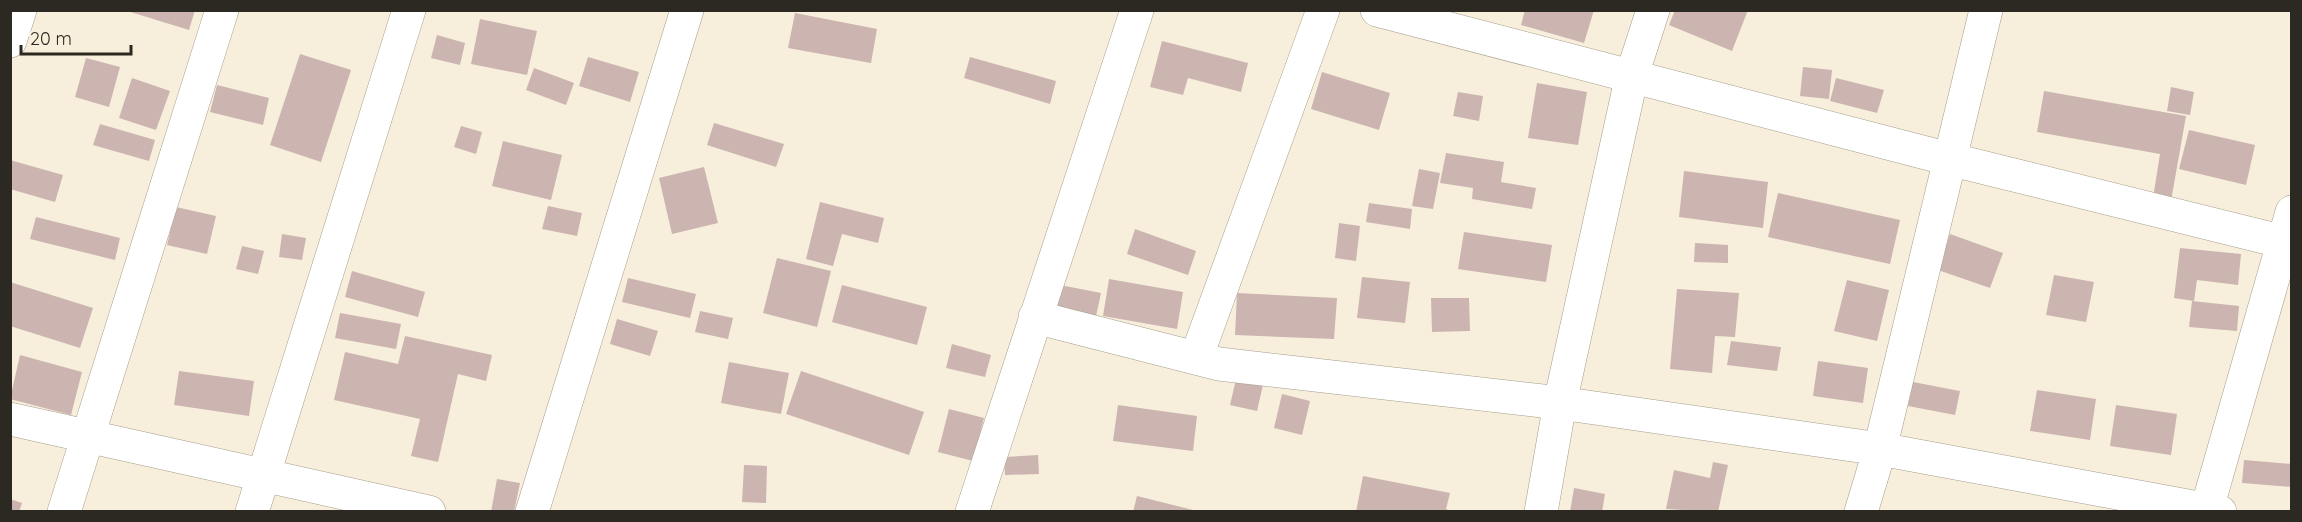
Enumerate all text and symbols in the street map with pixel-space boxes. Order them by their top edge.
scale bar [21,18,130,56]
text: 20 m [30,27,72,50]

